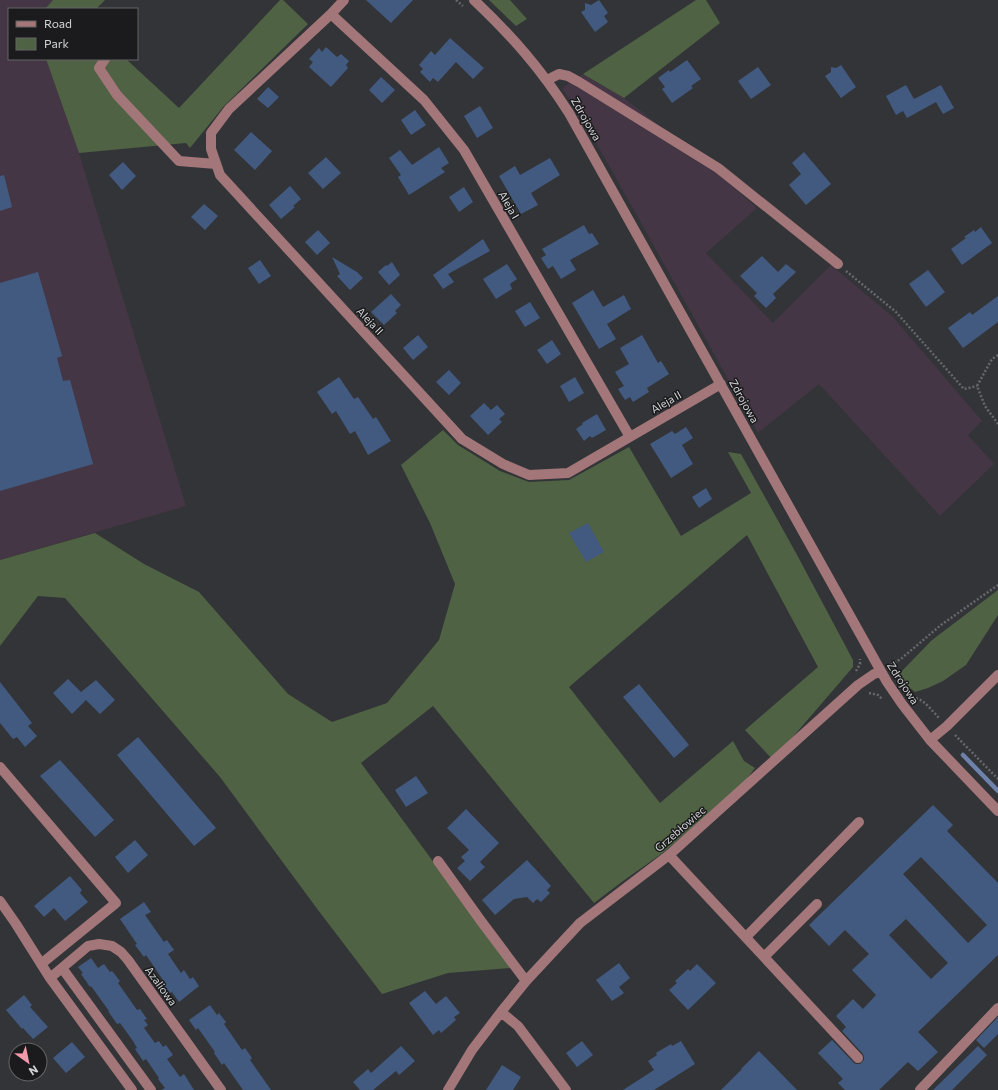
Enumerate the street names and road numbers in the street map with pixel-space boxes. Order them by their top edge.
street label: Zdrojowa [569,95,604,143]
street label: Aleja I [496,189,523,221]
street label: Aleja II [354,304,386,337]
street label: Zdrojowa [727,377,762,425]
street label: Aleja II [648,388,683,415]
street label: Zdrojowa [885,659,922,706]
street label: Grzebłowiec [652,803,708,854]
street label: Azaliowa [143,964,180,1008]

